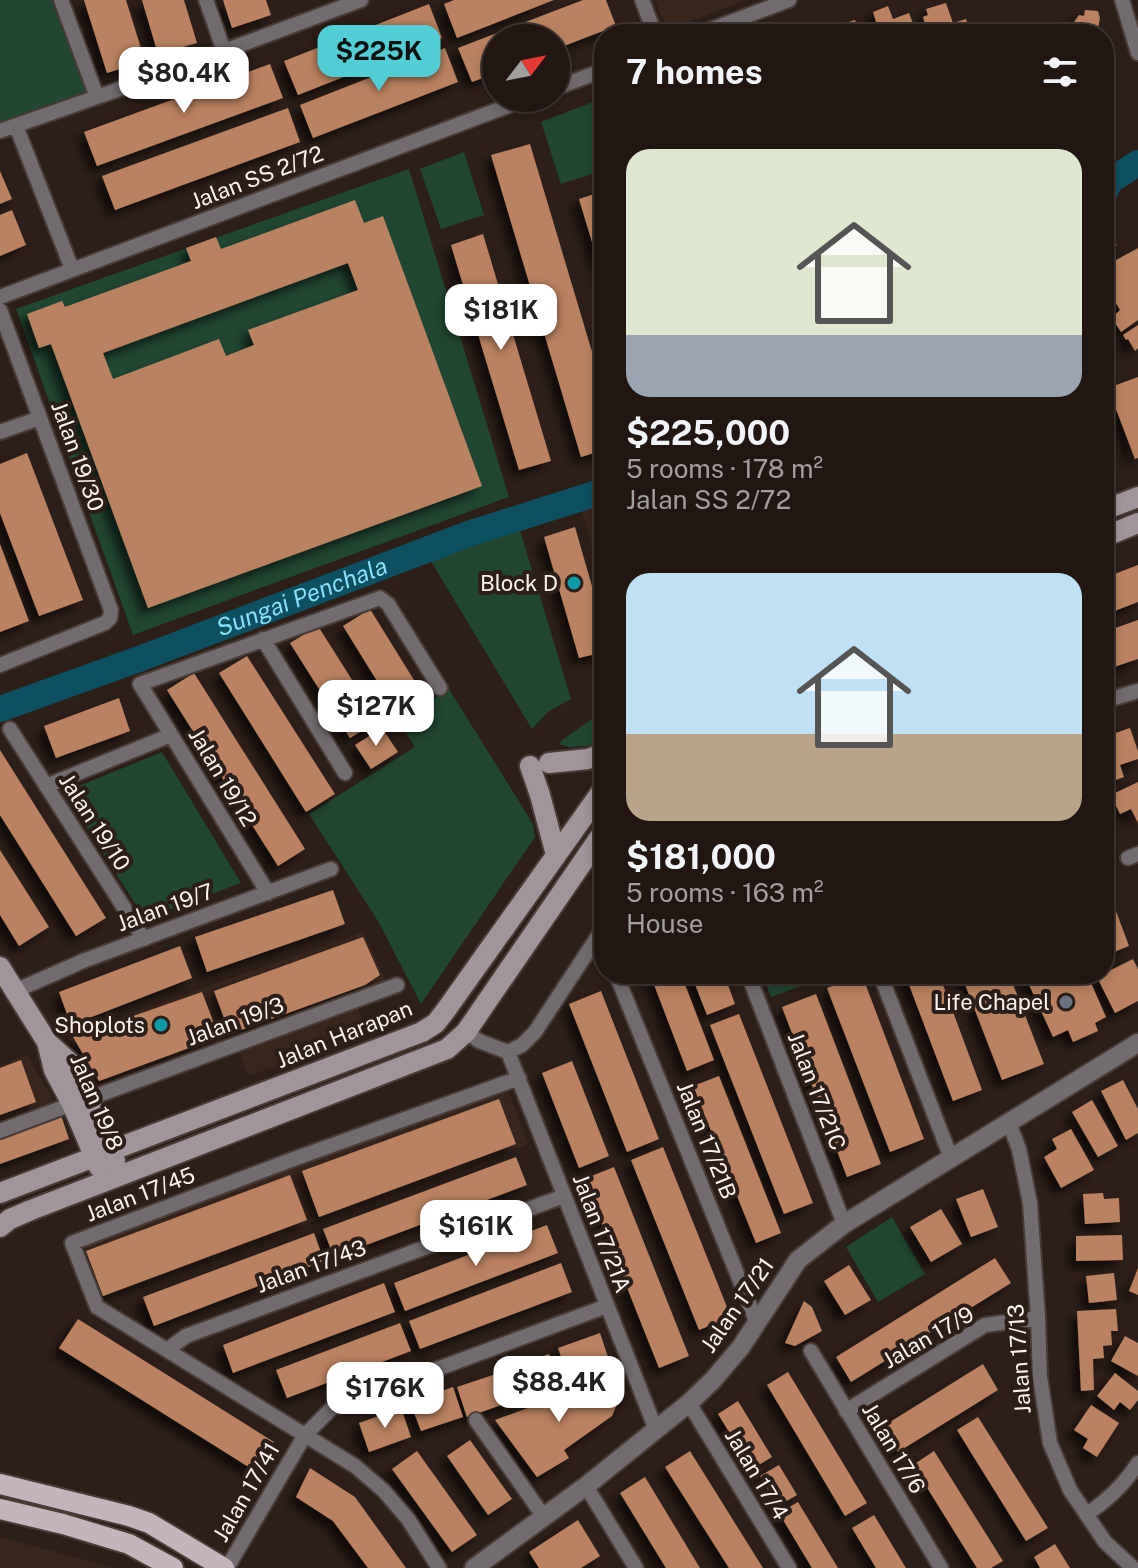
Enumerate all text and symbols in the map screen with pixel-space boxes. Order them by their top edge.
north arrow [482,24,570,112]
map controls [482,24,570,112]
pin: $225K [323,25,435,93]
text: $225K [336,35,422,66]
pin: $80.4K [119,47,249,115]
icon: filters [1038,50,1082,94]
text: 7 homes [626,52,763,92]
text: $80.4K [137,57,231,88]
street label: Jalan SS 2/72 [187,140,327,214]
icon: home [782,201,926,345]
pin: $181K [445,284,557,352]
text: $181K [463,294,539,325]
street label: Jalan 19/30 [46,397,110,515]
text: $225,000 [626,413,790,453]
text: 5 rooms · 178 m² [626,453,823,484]
text: Jalan SS 2/72 [626,484,791,515]
water label: Sungai Penchala [212,551,391,641]
place label: Block D [480,570,558,596]
marker: Block D [565,574,583,592]
icon: home [782,625,926,769]
pin: $127K [320,680,432,748]
text: $127K [336,690,416,721]
street label: Jalan 19/12 [184,723,262,831]
street label: Jalan 19/10 [54,769,136,875]
text: $181,000 [626,837,776,877]
street label: Jalan 19/7 [113,877,217,937]
text: 5 rooms · 163 m² [626,877,824,908]
text: House [626,908,703,939]
place label: Life Chapel [933,989,1050,1015]
street label: Jalan 19/3 [183,991,287,1051]
marker: Life Chapel [1057,993,1075,1011]
street label: Jalan Harapan [272,995,416,1073]
place label: Shoplots [54,1012,145,1038]
marker: Shoplots [152,1016,170,1034]
street label: Jalan 17/21C [783,1028,851,1154]
street label: Jalan 19/8 [65,1050,129,1154]
street label: Jalan 17/21B [672,1078,742,1202]
street label: Jalan 17/45 [82,1161,198,1227]
street label: Jalan 17/21A [567,1170,637,1296]
pin: $161K [420,1200,532,1268]
text: $161K [438,1210,514,1241]
street label: Jalan 17/43 [252,1234,370,1298]
street label: Jalan 17/21 [695,1253,779,1357]
street label: Jalan 17/9 [878,1300,978,1374]
street label: Jalan 17/13 [1002,1303,1036,1415]
pin: $88.4K [494,1356,624,1424]
pin: $176K [329,1362,441,1430]
text: $88.4K [511,1366,607,1397]
text: $176K [345,1372,425,1403]
street label: Jalan 17/6 [857,1398,931,1498]
street label: Jalan 17/4 [720,1424,794,1524]
street label: Jalan 17/41 [207,1438,285,1546]

